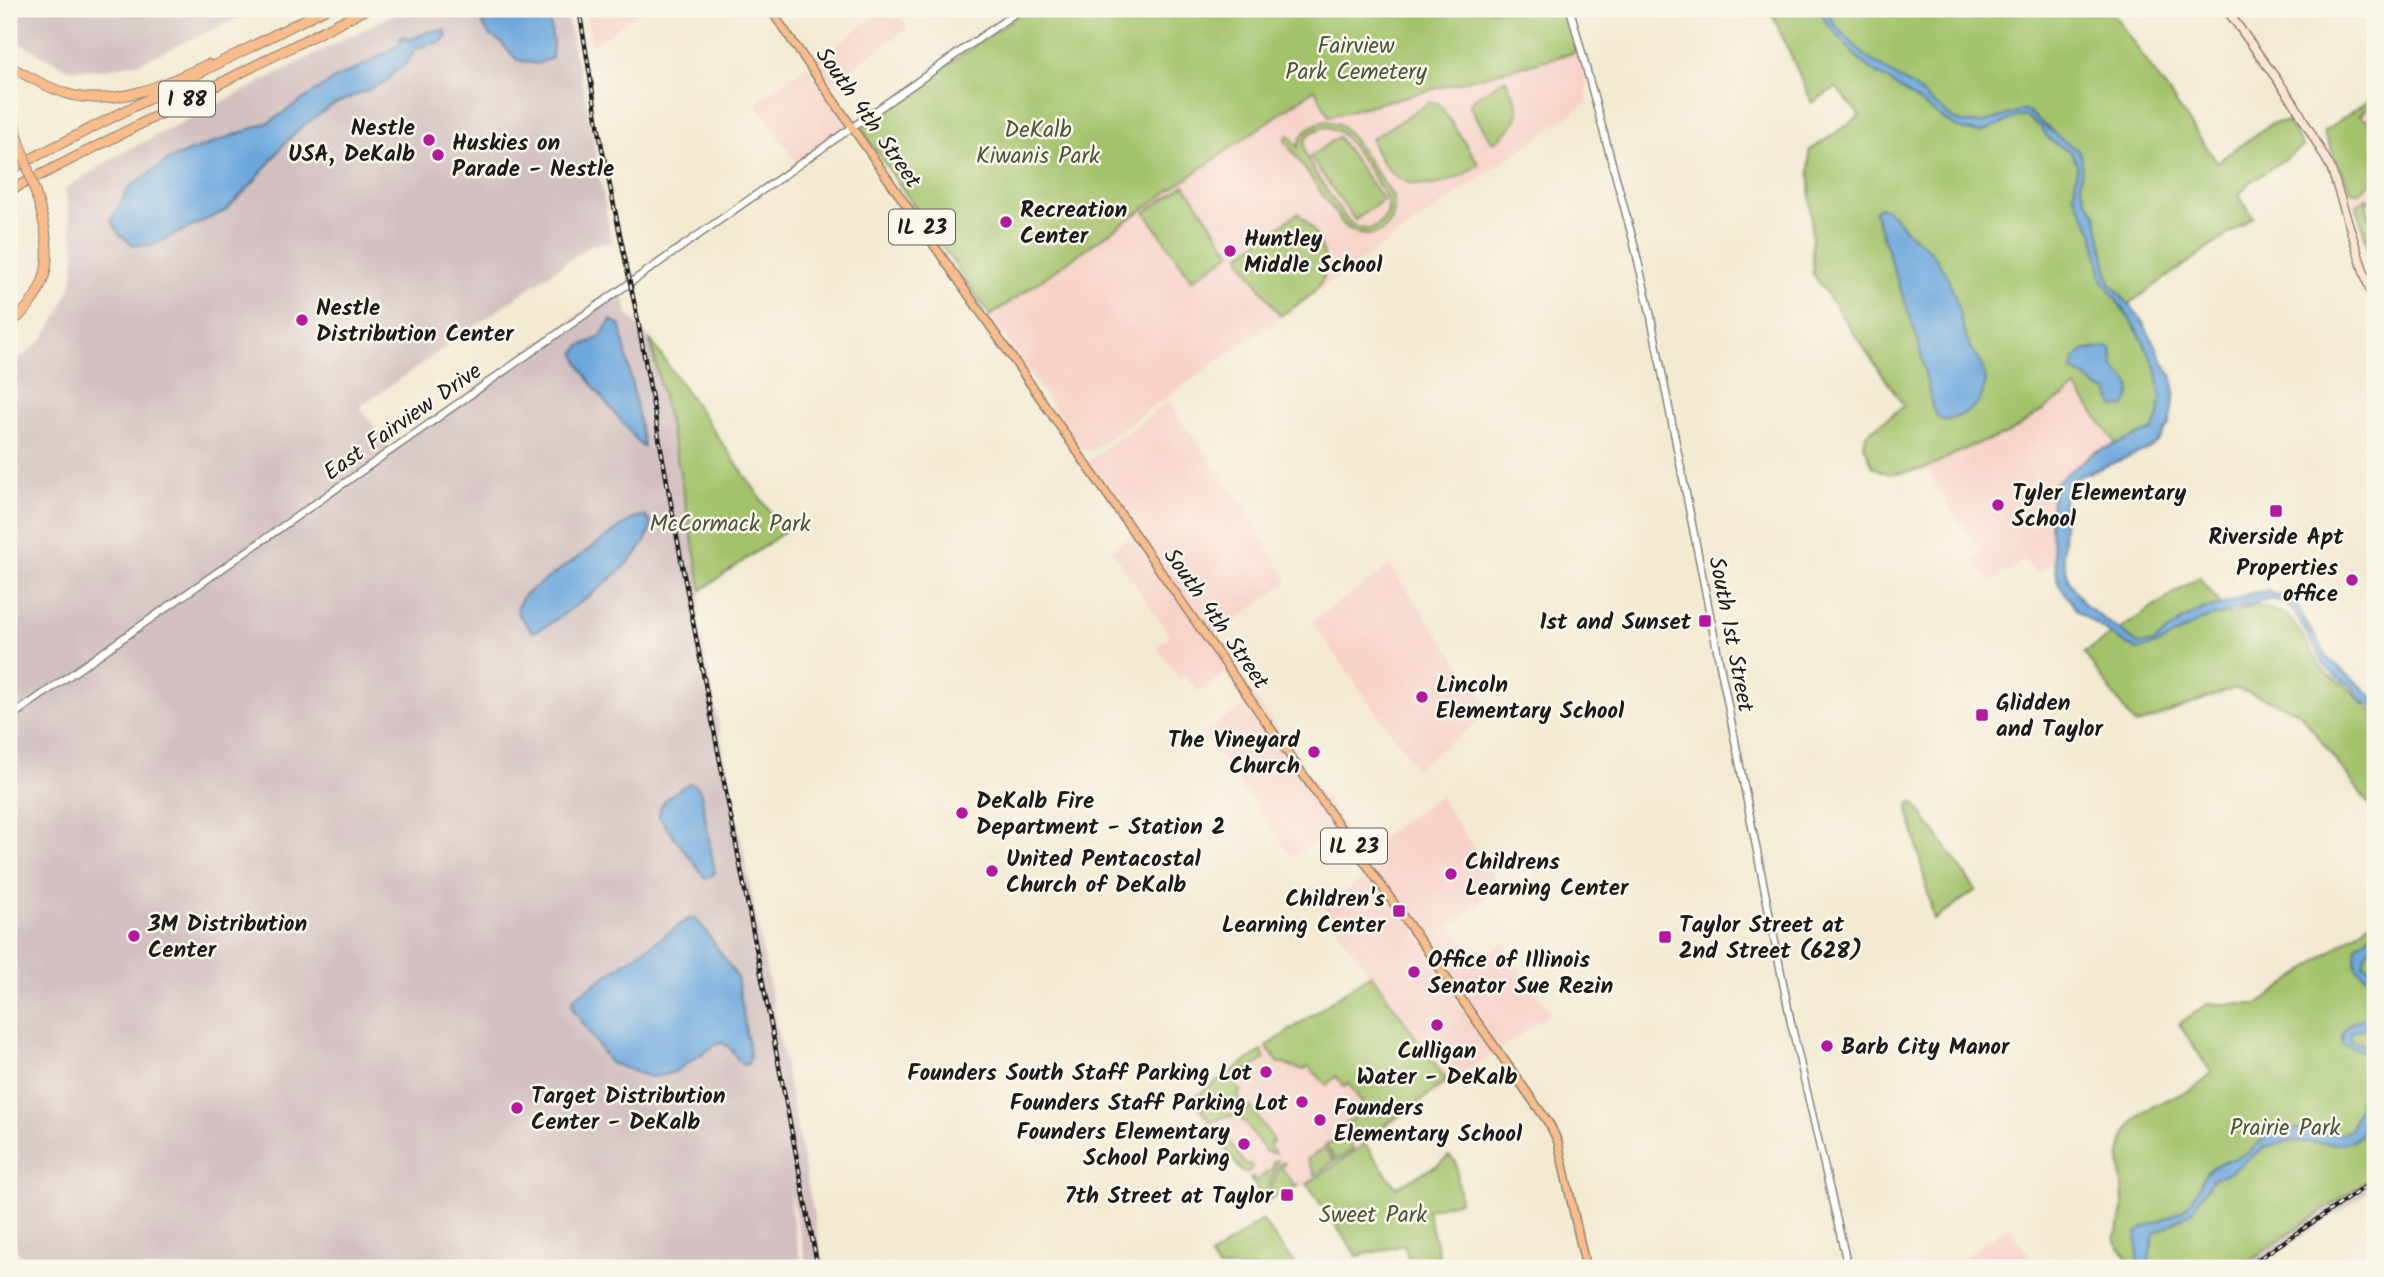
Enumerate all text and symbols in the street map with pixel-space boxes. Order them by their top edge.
park label: Fairview Park Cemetery [1285,29,1427,91]
street label: South 4th Street [805,40,930,197]
road number: I 88 [159,82,215,116]
place label: Nestle USA, DeKalb [288,111,415,173]
park label: DeKalb Kiwanis Park [976,113,1100,175]
place label: Huskies on Parade - Nestle [452,126,614,188]
marker: Nestle USA, DeKalb [421,132,437,148]
marker: Huskies on Parade - Nestle [430,147,446,163]
place label: Recreation Center [1020,193,1127,255]
road number: IL 23 [889,210,955,244]
marker: Recreation Center [998,214,1014,230]
place label: Huntley Middle School [1244,222,1383,284]
marker: Huntley Middle School [1222,243,1238,259]
place label: Nestle Distribution Center [316,291,515,353]
marker: Nestle Distribution Center [294,312,310,328]
street label: East Fairview Drive [317,354,490,491]
place label: Tyler Elementary School [2012,476,2186,538]
marker: Tyler Elementary School [1990,497,2006,513]
marker: Riverside Apt [2268,503,2284,519]
park label: McCormack Park [649,507,811,543]
place label: Riverside Apt [2208,520,2344,556]
street label: South 4th Street [1153,541,1278,698]
place label: Properties office [2236,551,2338,613]
street label: South 1st Street [1697,554,1763,716]
marker: Properties office [2344,572,2360,588]
place label: 1st and Sunset [1539,605,1692,641]
marker: 1st and Sunset [1697,613,1713,629]
place label: Lincoln Elementary School [1436,668,1625,730]
place label: Glidden and Taylor [1996,686,2105,748]
marker: Lincoln Elementary School [1414,689,1430,705]
marker: Glidden and Taylor [1974,707,1990,723]
place label: The Vineyard Church [1168,723,1301,785]
marker: The Vineyard Church [1306,744,1322,760]
place label: DeKalb Fire Department - Station 2 [976,784,1225,846]
marker: DeKalb Fire Department - Station 2 [954,805,970,821]
road number: IL 23 [1321,828,1387,864]
place label: United Pentacostal Church of DeKalb [1006,842,1202,904]
place label: Childrens Learning Center [1465,845,1630,907]
marker: United Pentacostal Church of DeKalb [984,863,1000,879]
marker: Childrens Learning Center [1443,866,1459,882]
place label: Children's Learning Center [1222,882,1387,944]
marker: Children's Learning Center [1391,903,1407,919]
place label: 3M Distribution Center [147,907,308,969]
place label: Taylor Street at 2nd Street (628) [1679,908,1862,970]
marker: 3M Distribution Center [126,928,142,944]
marker: Taylor Street at 2nd Street (628) [1657,929,1673,945]
place label: Office of Illinois Senator Sue Rezin [1428,943,1613,1005]
marker: Office of Illinois Senator Sue Rezin [1406,964,1422,980]
marker: Culligan Water - DeKalb [1429,1017,1445,1033]
place label: Barb City Manor [1841,1030,2011,1066]
place label: Culligan Water - DeKalb [1357,1034,1517,1096]
marker: Barb City Manor [1819,1038,1835,1054]
place label: Founders South Staff Parking Lot [907,1056,1253,1092]
marker: Founders South Staff Parking Lot [1258,1064,1274,1080]
place label: Target Distribution Center - DeKalb [531,1079,726,1141]
place label: Founders Staff Parking Lot [1010,1086,1289,1122]
place label: Founders Elementary School [1334,1091,1523,1153]
marker: Founders Staff Parking Lot [1294,1094,1310,1110]
marker: Target Distribution Center - DeKalb [509,1100,525,1116]
park label: Prairie Park [2230,1111,2341,1147]
marker: Founders Elementary School [1312,1112,1328,1128]
place label: Founders Elementary School Parking [1016,1115,1230,1177]
marker: Founders Elementary School Parking [1236,1136,1252,1152]
place label: 7th Street at Taylor [1065,1179,1275,1215]
marker: 7th Street at Taylor [1279,1187,1295,1203]
park label: Sweet Park [1319,1198,1427,1234]

